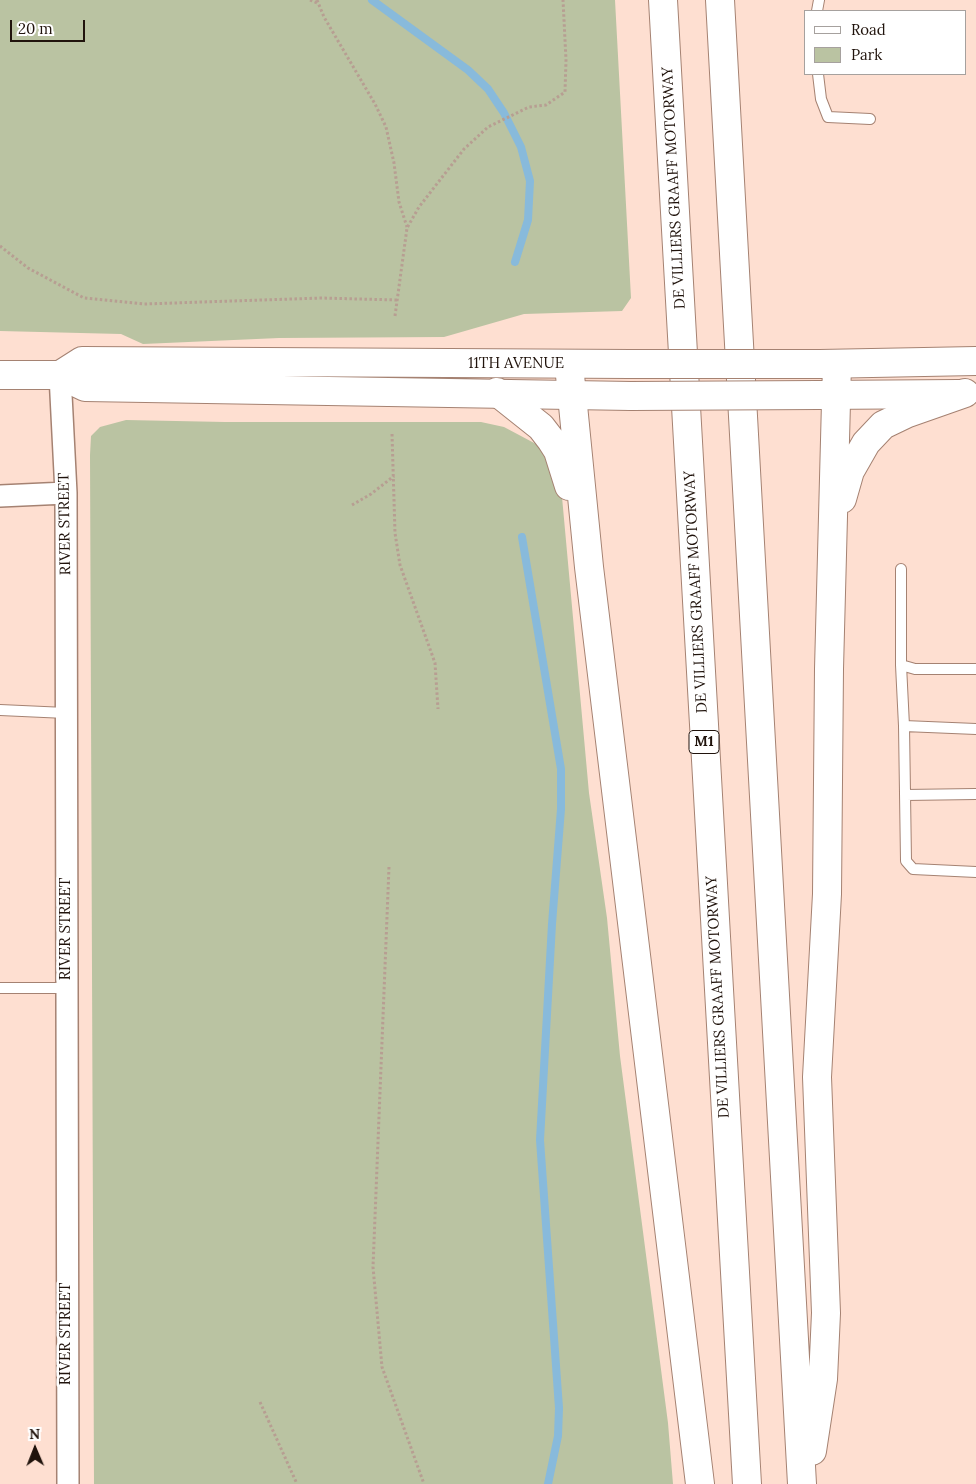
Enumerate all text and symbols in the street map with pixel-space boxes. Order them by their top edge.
scale bar [12,10,88,42]
legend [804,10,966,75]
text: 20 m [18,19,53,38]
text: Road [851,20,886,39]
text: Park [851,45,882,64]
street label: DE VILLIERS GRAAFF MOTORWAY [659,66,689,310]
street label: 11TH AVENUE [468,355,564,373]
street label: DE VILLIERS GRAAFF MOTORWAY [681,470,711,714]
street label: RIVER STREET [55,472,75,576]
road number: M1 [689,730,719,754]
street label: DE VILLIERS GRAAFF MOTORWAY [703,875,733,1119]
street label: RIVER STREET [57,878,75,980]
street label: RIVER STREET [57,1283,75,1385]
north arrow [10,1424,60,1474]
text: N [29,1425,40,1443]

